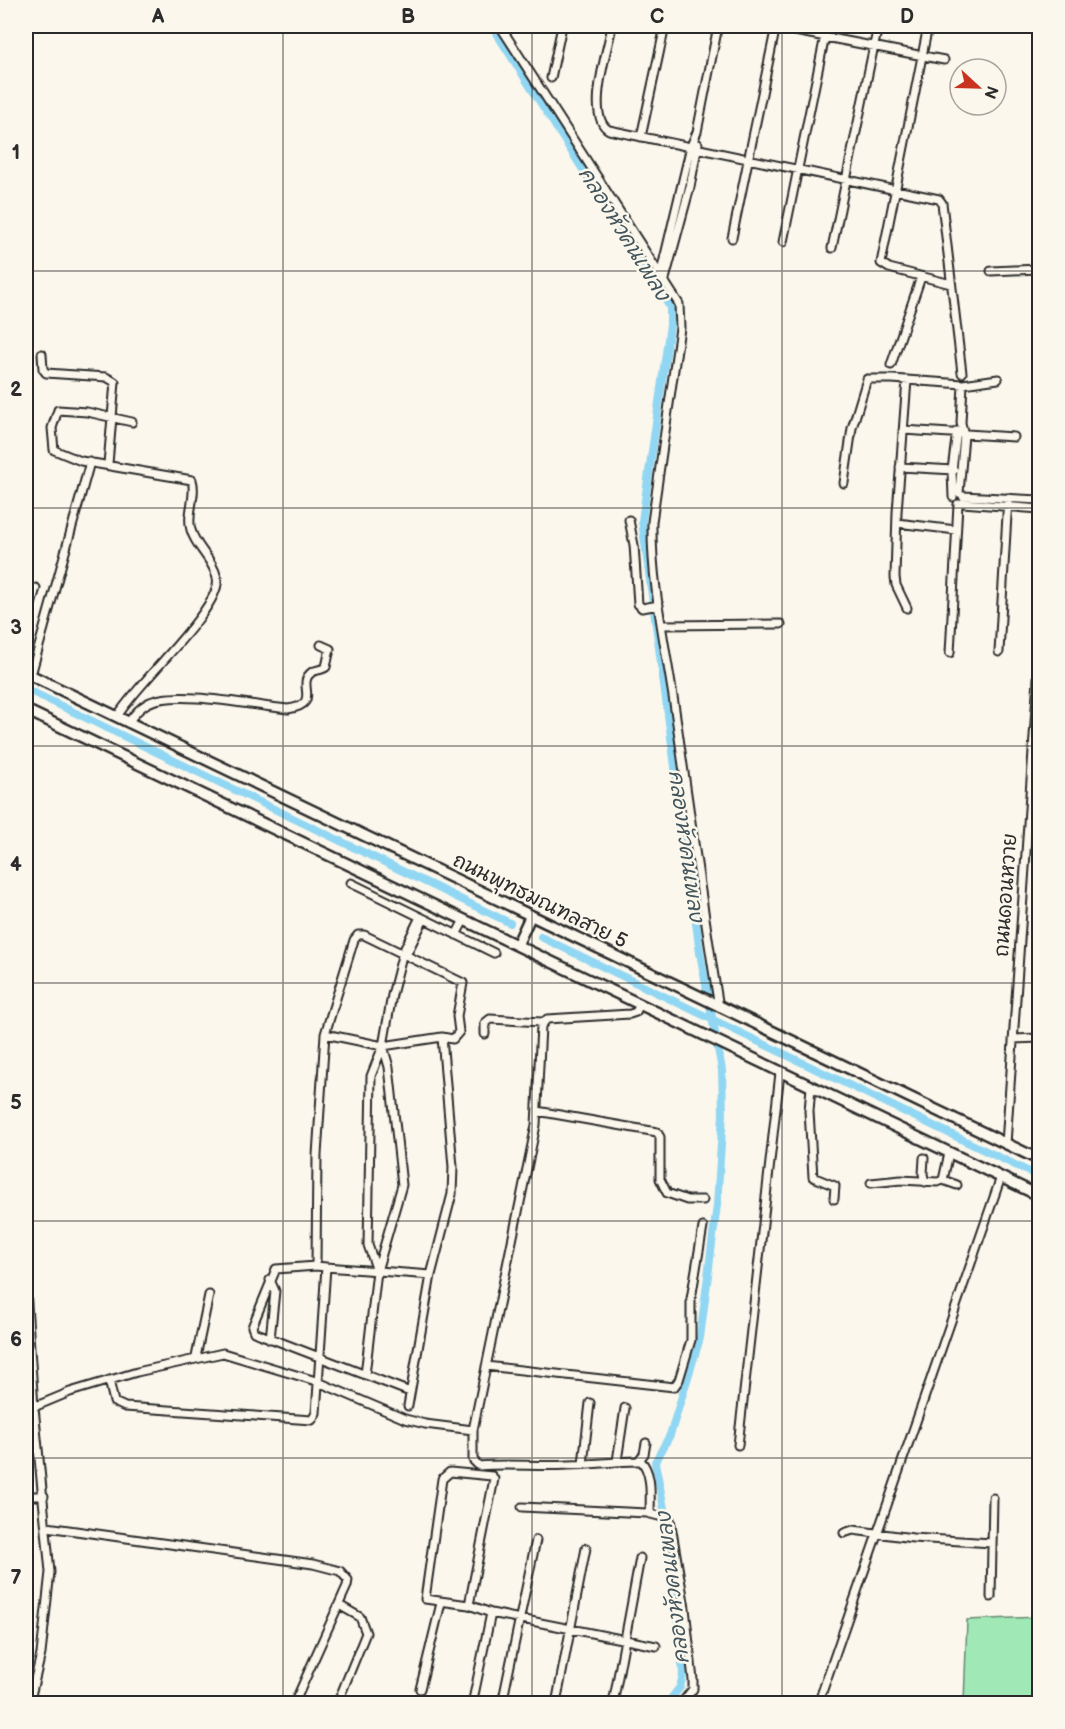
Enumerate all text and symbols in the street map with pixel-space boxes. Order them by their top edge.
text: A [151,5,165,29]
text: B [401,5,415,29]
text: C [650,5,664,29]
text: D [900,5,914,29]
north arrow [948,57,1008,117]
text: N [979,83,1002,101]
text: 1 [12,141,20,165]
water label: คลองหัวคนเพลง [573,163,676,307]
text: 2 [10,378,22,402]
text: 3 [10,616,22,640]
water label: คลองหัวคนเพลง [663,769,709,925]
street label: ถนนดอนหวาย [990,832,1022,958]
street label: ถนนพุทธมณฑลสาย 5 [447,848,631,956]
text: 4 [10,853,22,877]
text: 5 [10,1091,22,1115]
text: 6 [10,1328,22,1352]
water label: คลองหัวคนเพลง [651,1509,695,1665]
text: 7 [10,1566,22,1590]

